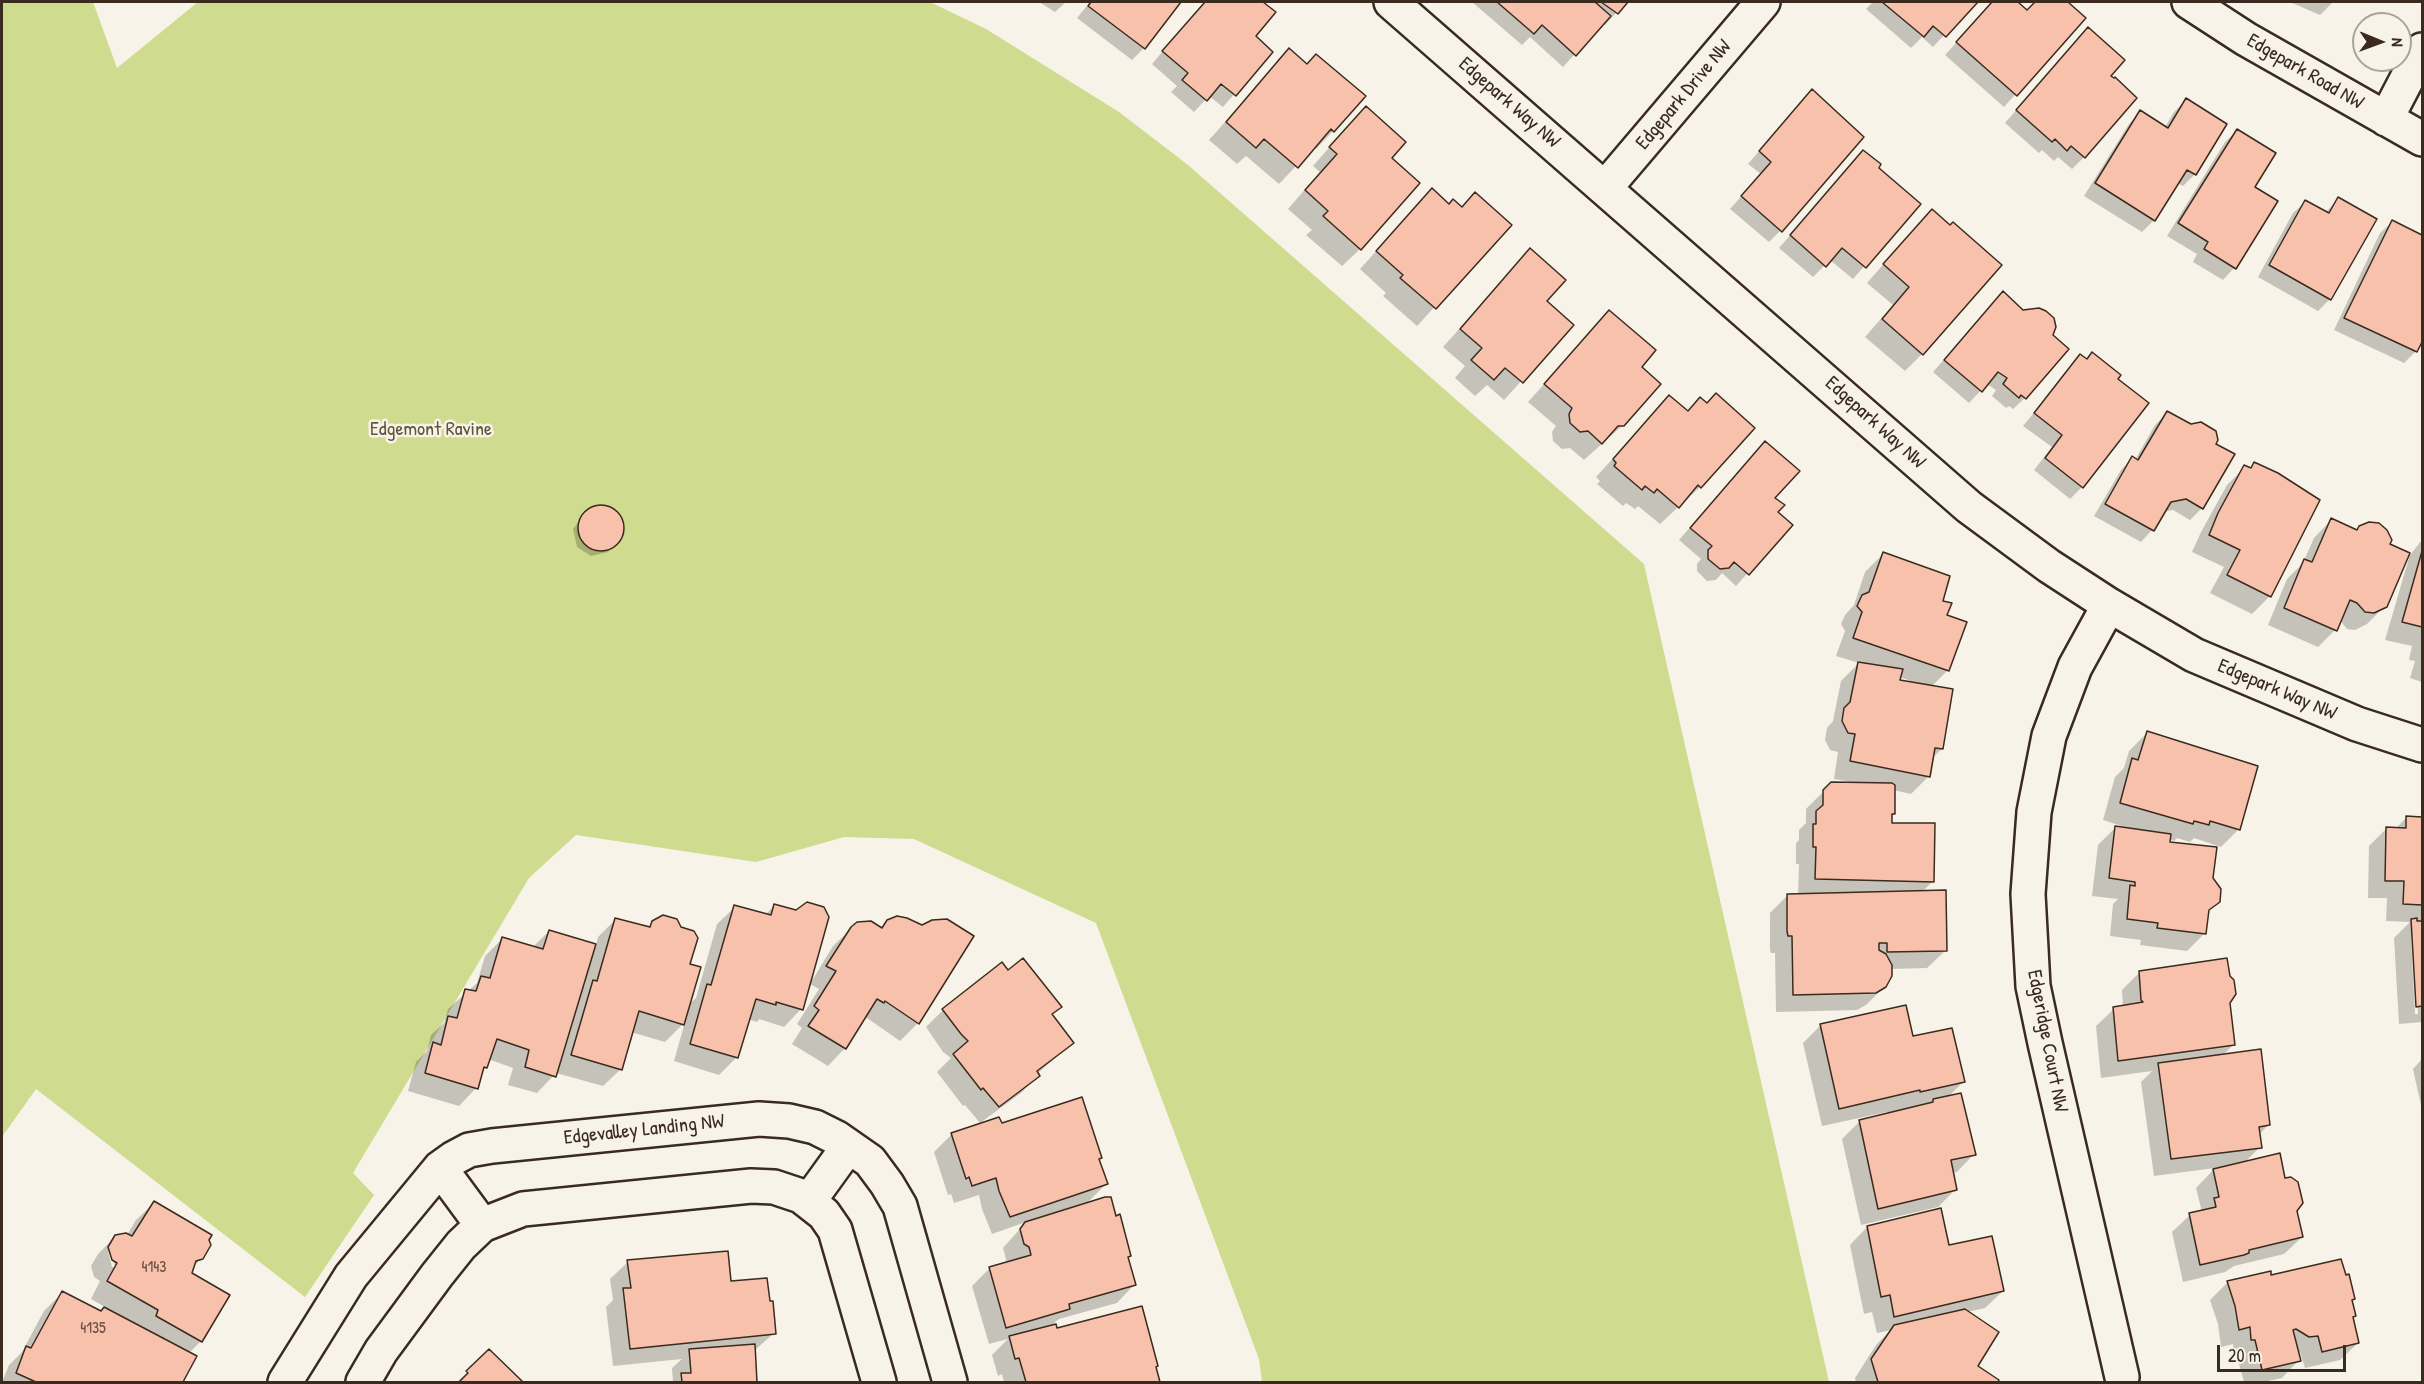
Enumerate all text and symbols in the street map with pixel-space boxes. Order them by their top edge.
north arrow [2352,12,2412,72]
street label: Edgepark Road NW [2242,29,2368,115]
street label: Edgepark Drive NW [1631,35,1737,155]
text: N [2387,38,2409,47]
street label: Edgepark Way NW [1453,52,1565,154]
street label: Edgepark Way NW [1820,372,1930,474]
park label: Edgemont Ravine [370,418,492,442]
street label: Edgepark Way NW [2214,654,2340,726]
street label: Edgeridge Court NW [2021,968,2073,1114]
street label: Edgevalley Landing NW [563,1110,725,1150]
house number: 4143 [142,1258,166,1278]
house number: 4135 [80,1319,106,1339]
scale bar [2220,1333,2349,1371]
text: 20 m [2228,1343,2261,1368]

